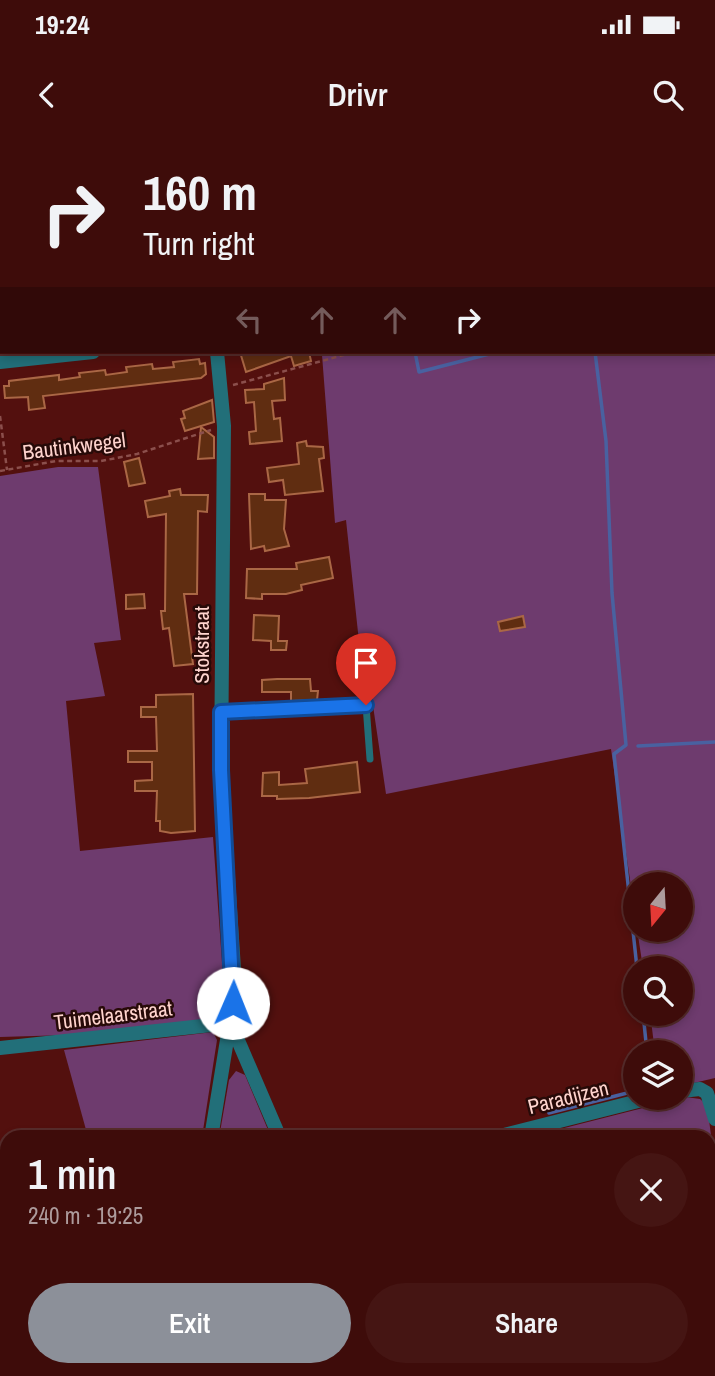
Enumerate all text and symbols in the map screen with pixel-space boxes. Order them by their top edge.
text: 19:24 [35,7,90,42]
text: Drivr [328,73,387,116]
icon: back [28,76,66,114]
icon: search [649,76,687,114]
text: 160 m [143,159,257,225]
icon: right [28,168,119,259]
text: Turn right [143,222,255,265]
icon: left [230,301,268,339]
icon: ahead [303,301,341,339]
icon: ahead [376,301,414,339]
icon: right [449,301,487,339]
street label: Bautinkwegel [21,425,127,467]
street label: Stokstraat [187,606,216,684]
pin [336,633,396,705]
icon: arrive [347,644,385,682]
north arrow [623,872,693,942]
map controls [623,872,693,1110]
button: search [623,956,693,1026]
position arrow [196,966,270,1040]
street label: Tuimelaarstraat [52,993,174,1037]
button: layers [623,1040,693,1110]
street label: Paradijzen [525,1073,611,1121]
text: 1 min [28,1146,117,1202]
button: close [614,1153,688,1227]
text: 240 m · 19:25 [28,1200,143,1231]
button: Exit [28,1283,351,1363]
button: Share [365,1283,688,1363]

